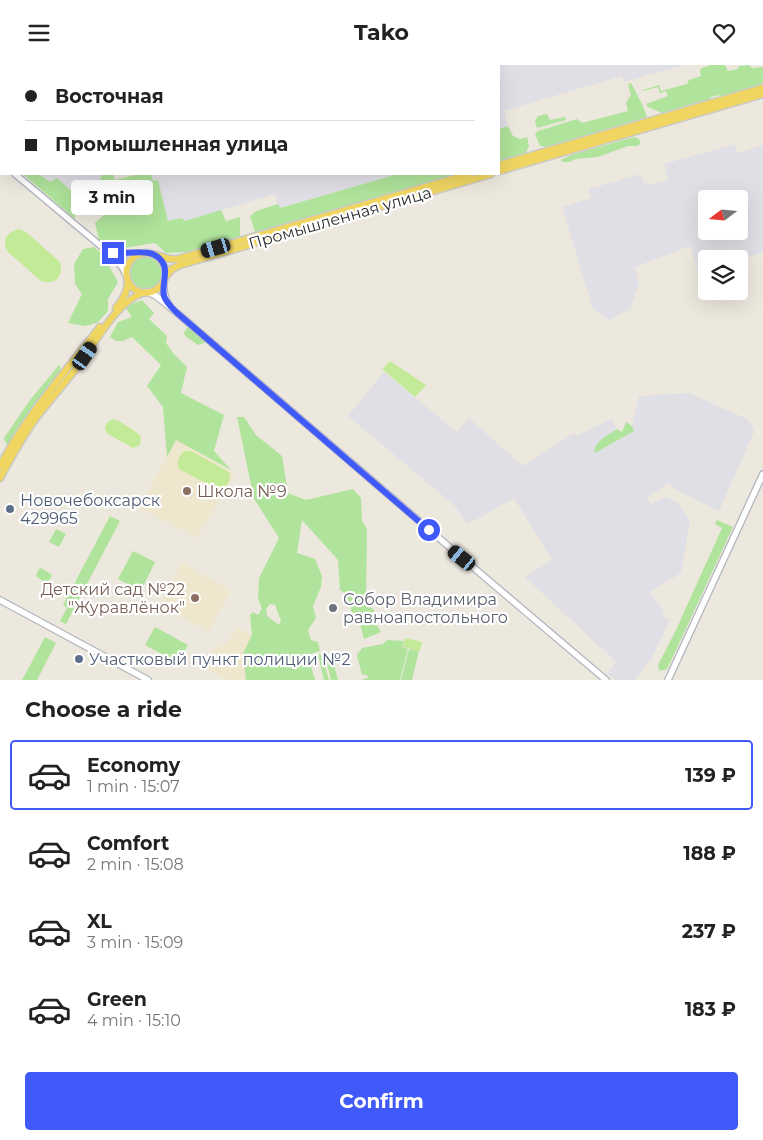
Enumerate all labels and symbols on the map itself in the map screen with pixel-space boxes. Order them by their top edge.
callout: 3 min [72,181,154,215]
street label: Промышленная улица [246,183,434,253]
north arrow [698,190,748,240]
car [199,237,232,259]
route end [102,242,124,264]
car [70,339,99,373]
place label: Школа №9 [197,482,287,501]
marker: Школа №9 [181,485,193,497]
place label: Новочебоксарск 429965 [20,491,161,528]
marker: Новочебоксарск 429965 [4,503,16,515]
route start [418,519,440,541]
car [445,543,478,573]
place label: Детский сад №22 "Журавлёнок" [41,580,185,617]
place label: Собор Владимира равноапостольного [343,590,508,627]
marker: Детский сад №22 "Журавлёнок" [189,592,201,604]
marker: Собор Владимира равноапостольного [327,602,339,614]
place label: Участковый пункт полиции №2 [89,650,351,669]
marker: Участковый пункт полиции №2 [73,653,85,665]

